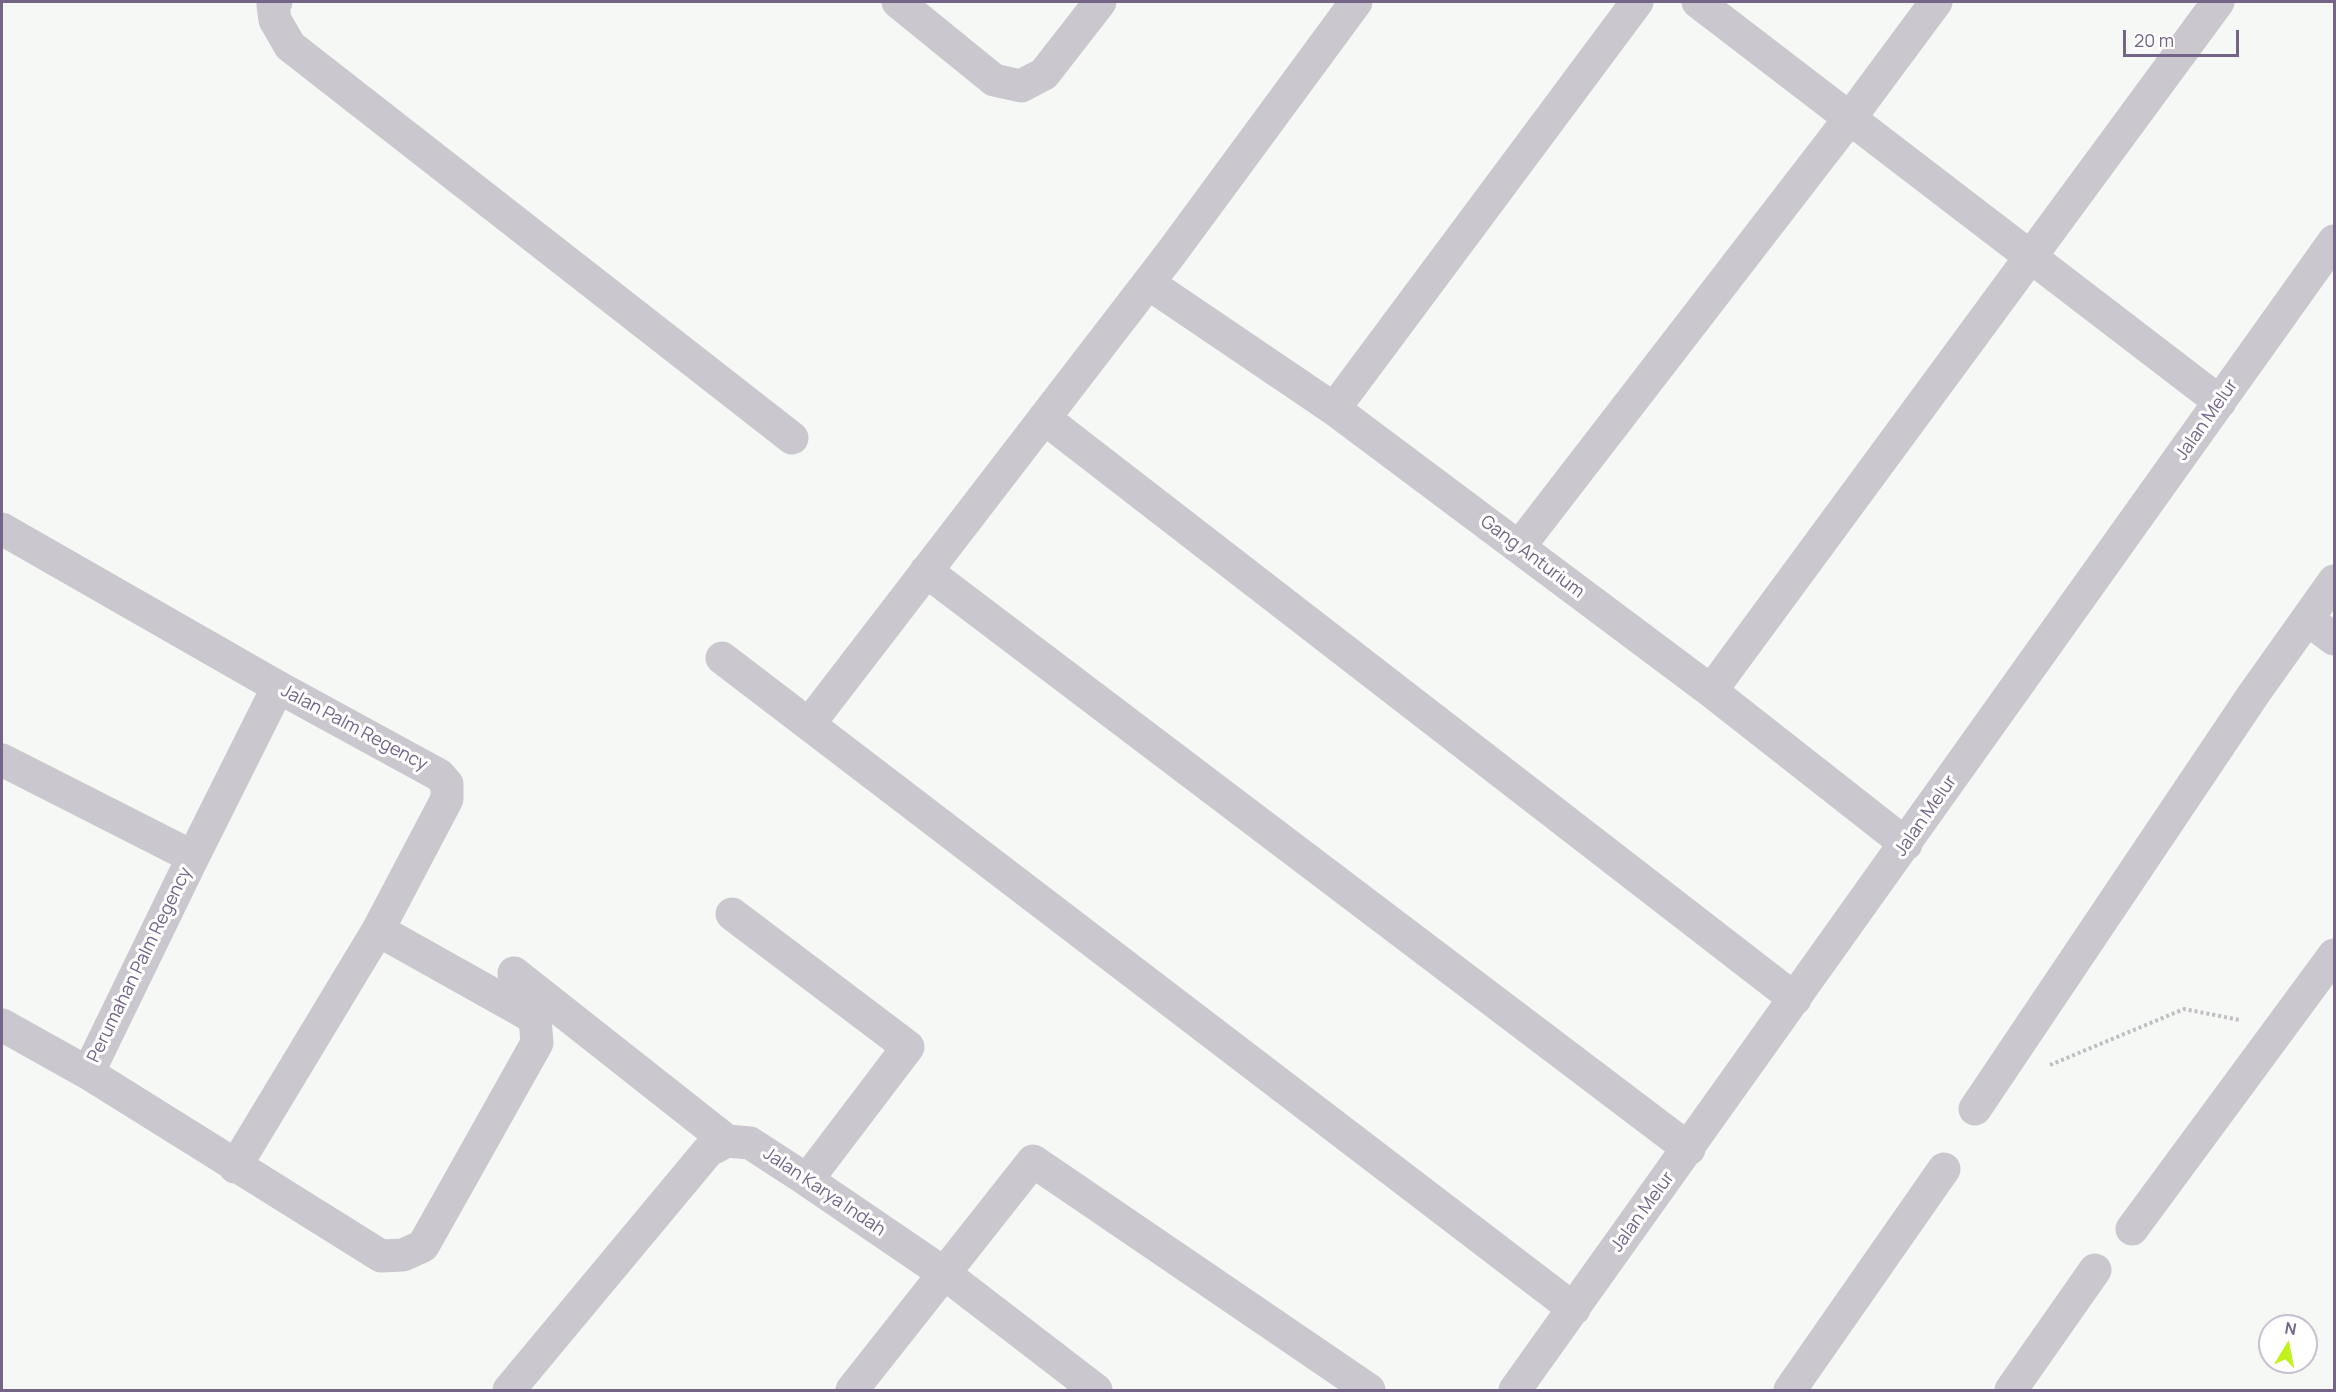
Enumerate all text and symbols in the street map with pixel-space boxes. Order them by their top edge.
scale bar [2126,18,2242,56]
text: 20 m [2134,28,2174,52]
street label: Jalan Melur [2171,375,2243,465]
street label: Gang Anturium [1476,511,1588,603]
street label: Jalan Palm Regency [277,680,431,776]
street label: Jalan Melur [1890,771,1962,861]
street label: Perumahan Palm Regency [83,864,197,1066]
street label: Jalan Karya Indah [759,1143,889,1241]
street label: Jalan Melur [1607,1168,1679,1256]
north arrow [2258,1314,2318,1374]
text: N [2283,1316,2298,1340]

